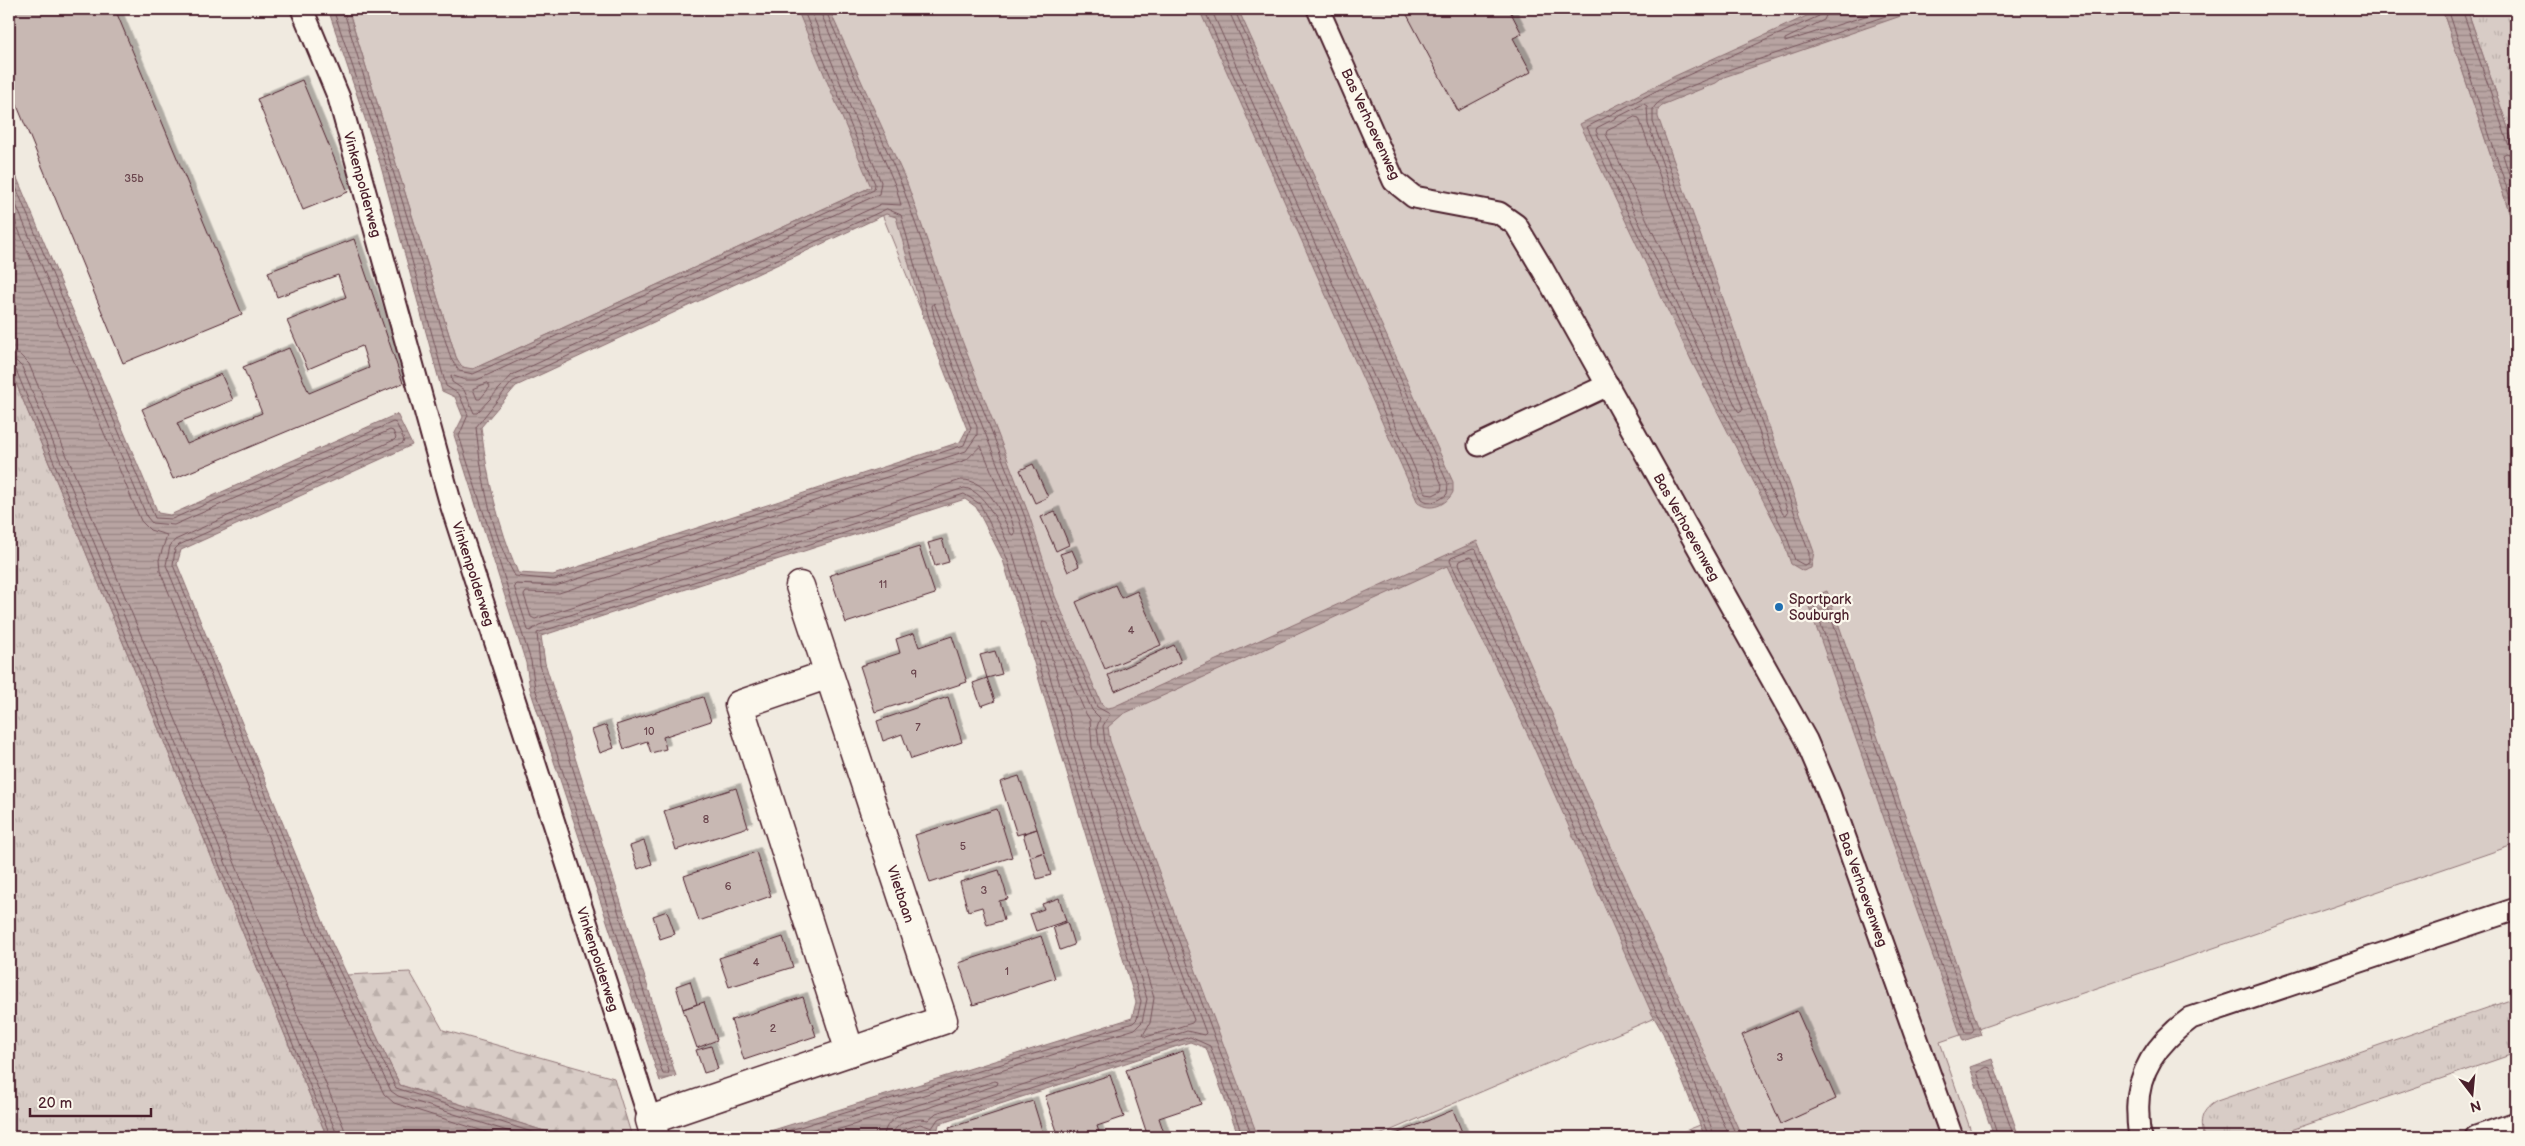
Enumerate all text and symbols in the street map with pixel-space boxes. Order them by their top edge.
street label: Bas Verhoevenweg [1337,66,1404,183]
street label: Vinkenpolderweg [340,130,385,239]
house number: 35b [124,172,144,185]
street label: Bas Verhoevenweg [1649,470,1723,584]
street label: Vinkenpolderweg [448,520,498,628]
house number: 11 [879,578,887,591]
place label: Sportpark Souburgh [1789,591,1851,624]
marker: Sportpark Souburgh [1773,601,1785,613]
house number: 4 [1128,624,1135,637]
house number: 9 [911,668,917,681]
house number: 7 [915,721,921,734]
house number: 10 [644,725,655,738]
house number: 8 [703,813,709,826]
street label: Bas Verhoevenweg [1834,830,1891,949]
house number: 5 [960,840,966,853]
street label: Vlietbaan [883,863,918,925]
house number: 6 [725,880,732,893]
house number: 3 [981,884,988,897]
street label: Vinkenpolderweg [573,905,622,1014]
house number: 4 [753,956,760,969]
house number: 1 [1005,965,1009,978]
house number: 2 [770,1022,777,1035]
house number: 3 [1777,1051,1784,1064]
north arrow [2448,1068,2498,1118]
scale bar [30,1086,151,1118]
text: 20 m [38,1094,72,1113]
text: N [2468,1096,2483,1116]

